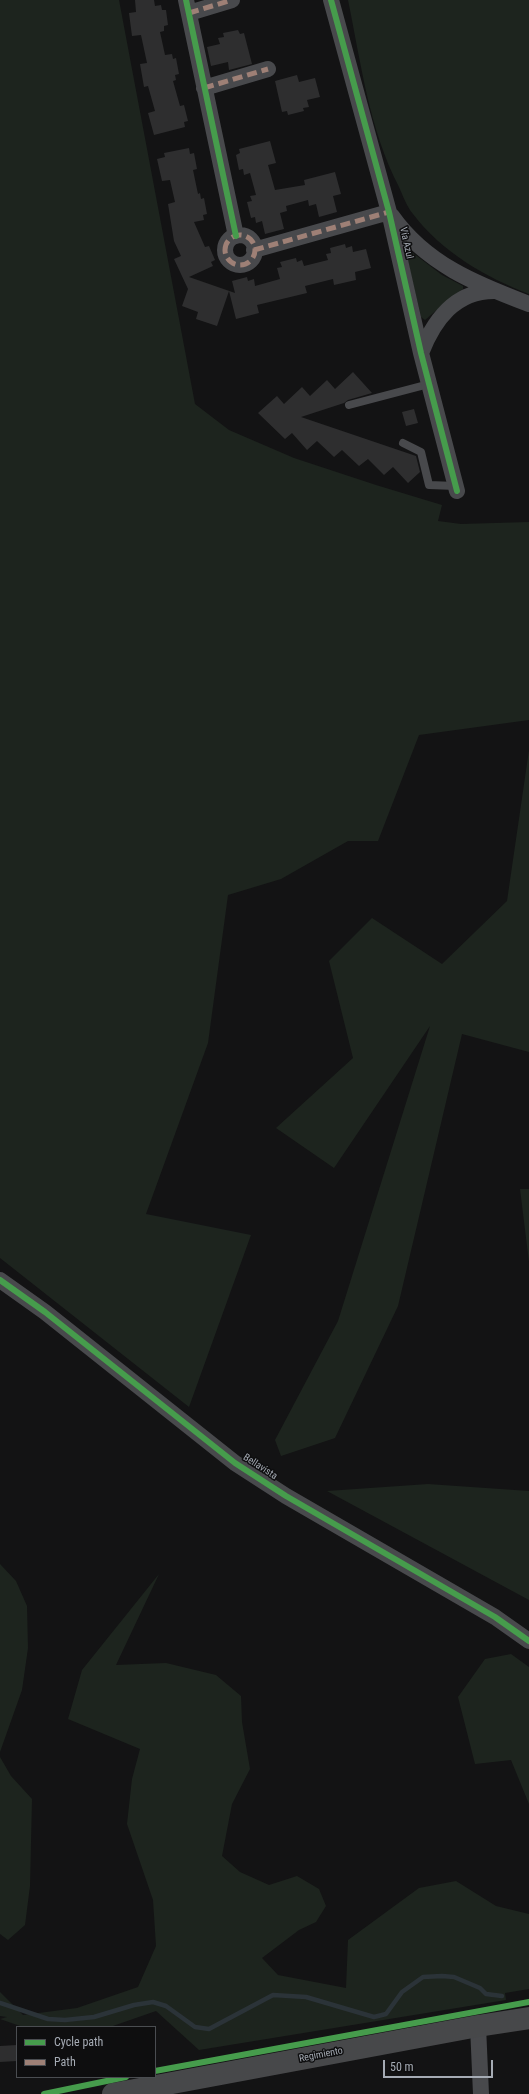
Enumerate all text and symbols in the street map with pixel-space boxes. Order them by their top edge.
street label: Vía Azul [397,226,415,260]
street label: Bellavista [241,1452,279,1482]
legend [16,2026,156,2078]
text: Cycle path [54,2035,103,2049]
street label: Regimiento [298,2045,344,2065]
scale bar [385,2052,495,2078]
text: Path [54,2055,76,2069]
text: 50 m [390,2060,414,2074]

